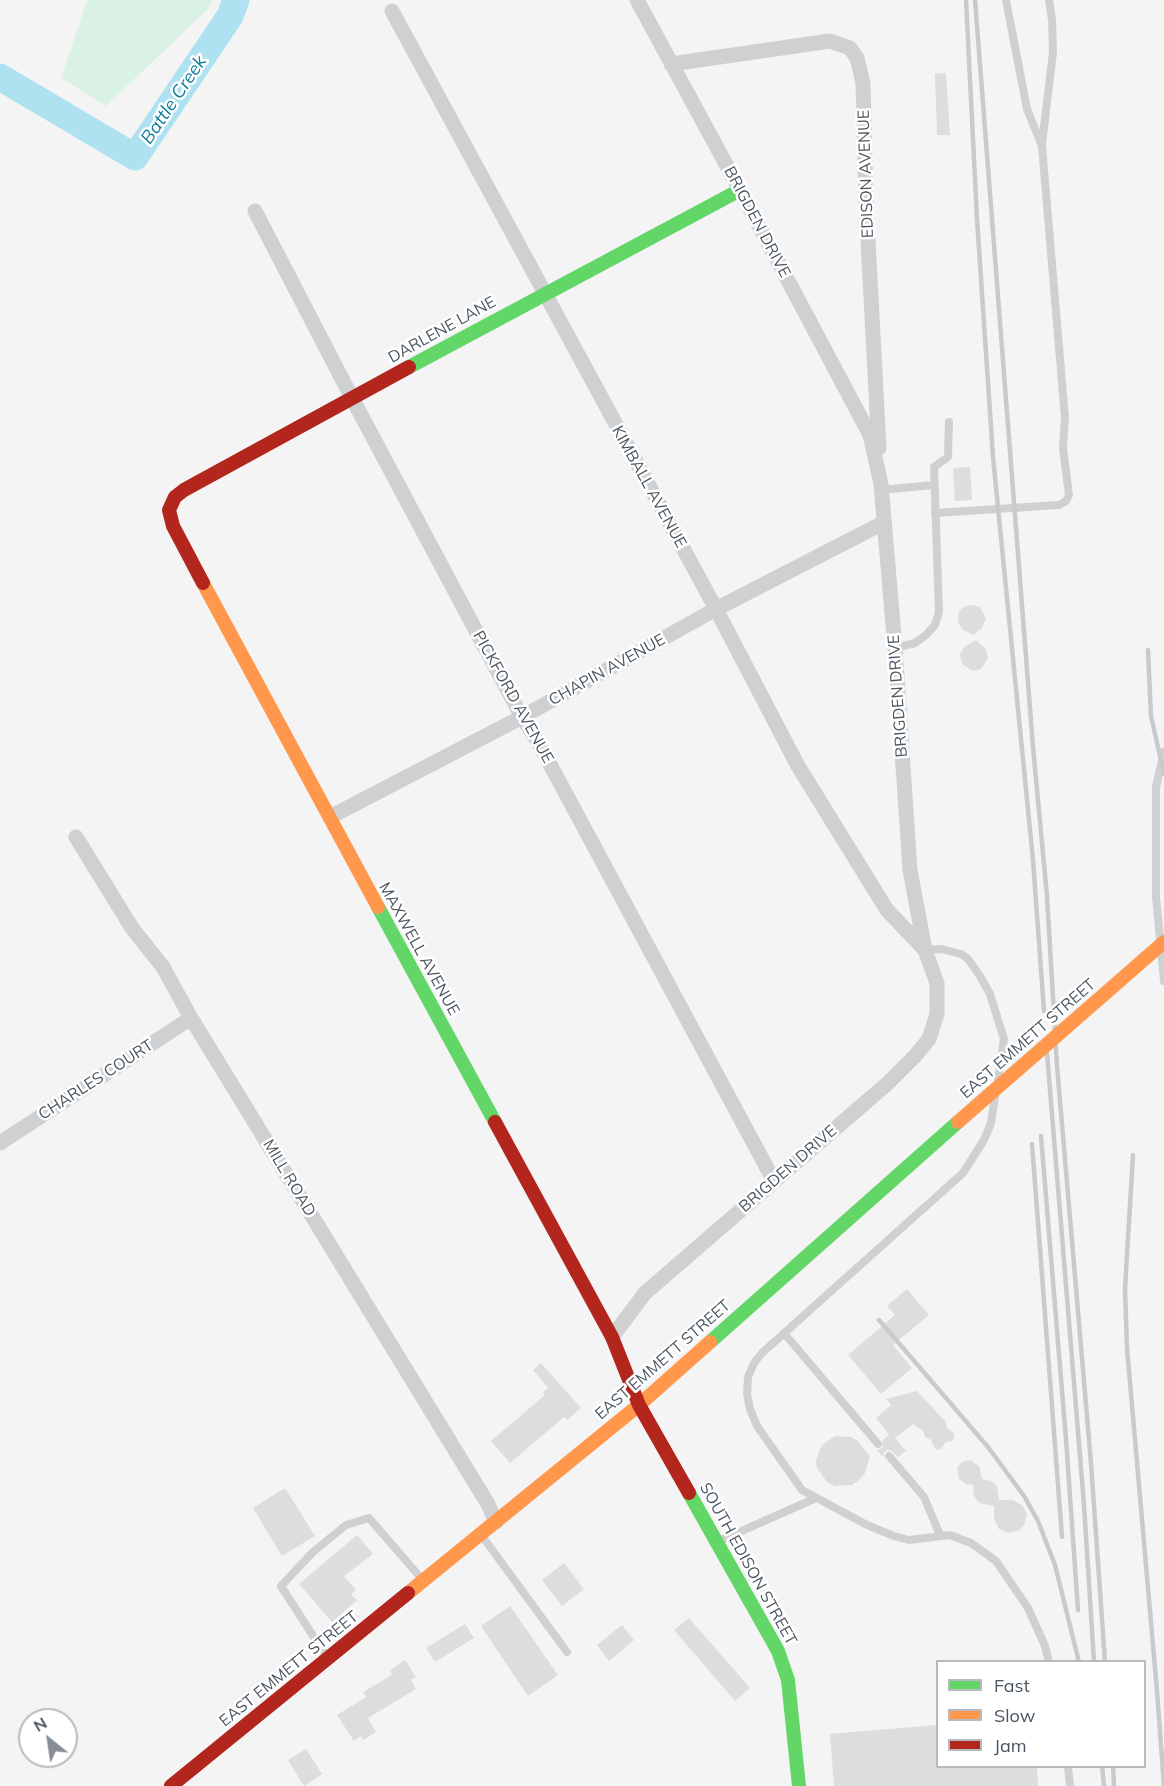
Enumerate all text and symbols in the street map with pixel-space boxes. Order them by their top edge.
water label: Battle Creek [137,52,211,148]
street label: EDISON AVENUE [854,109,878,239]
street label: BRIGDEN DRIVE [720,163,794,281]
street label: DARLENE LANE [385,293,499,367]
street label: KIMBALL AVENUE [607,423,691,551]
street label: PICKFORD AVENUE [469,627,557,767]
street label: CHAPIN AVENUE [545,630,669,710]
street label: BRIGDEN DRIVE [884,634,912,758]
street label: MAXWELL AVENUE [375,879,463,1019]
street label: EAST EMMETT STREET [956,975,1100,1103]
street label: CHARLES COURT [35,1036,157,1124]
street label: BRIGDEN DRIVE [735,1121,841,1217]
street label: MILL ROAD [259,1136,319,1220]
street label: EAST EMMETT STREET [591,1296,735,1424]
street label: SOUTH EDISON STREET [695,1479,801,1649]
street label: EAST EMMETT STREET [216,1607,362,1731]
legend [936,1660,1146,1768]
text: Fast [994,1674,1030,1697]
text: Slow [994,1704,1035,1727]
north arrow [18,1708,78,1768]
text: N [30,1712,50,1736]
text: Jam [994,1734,1027,1757]

